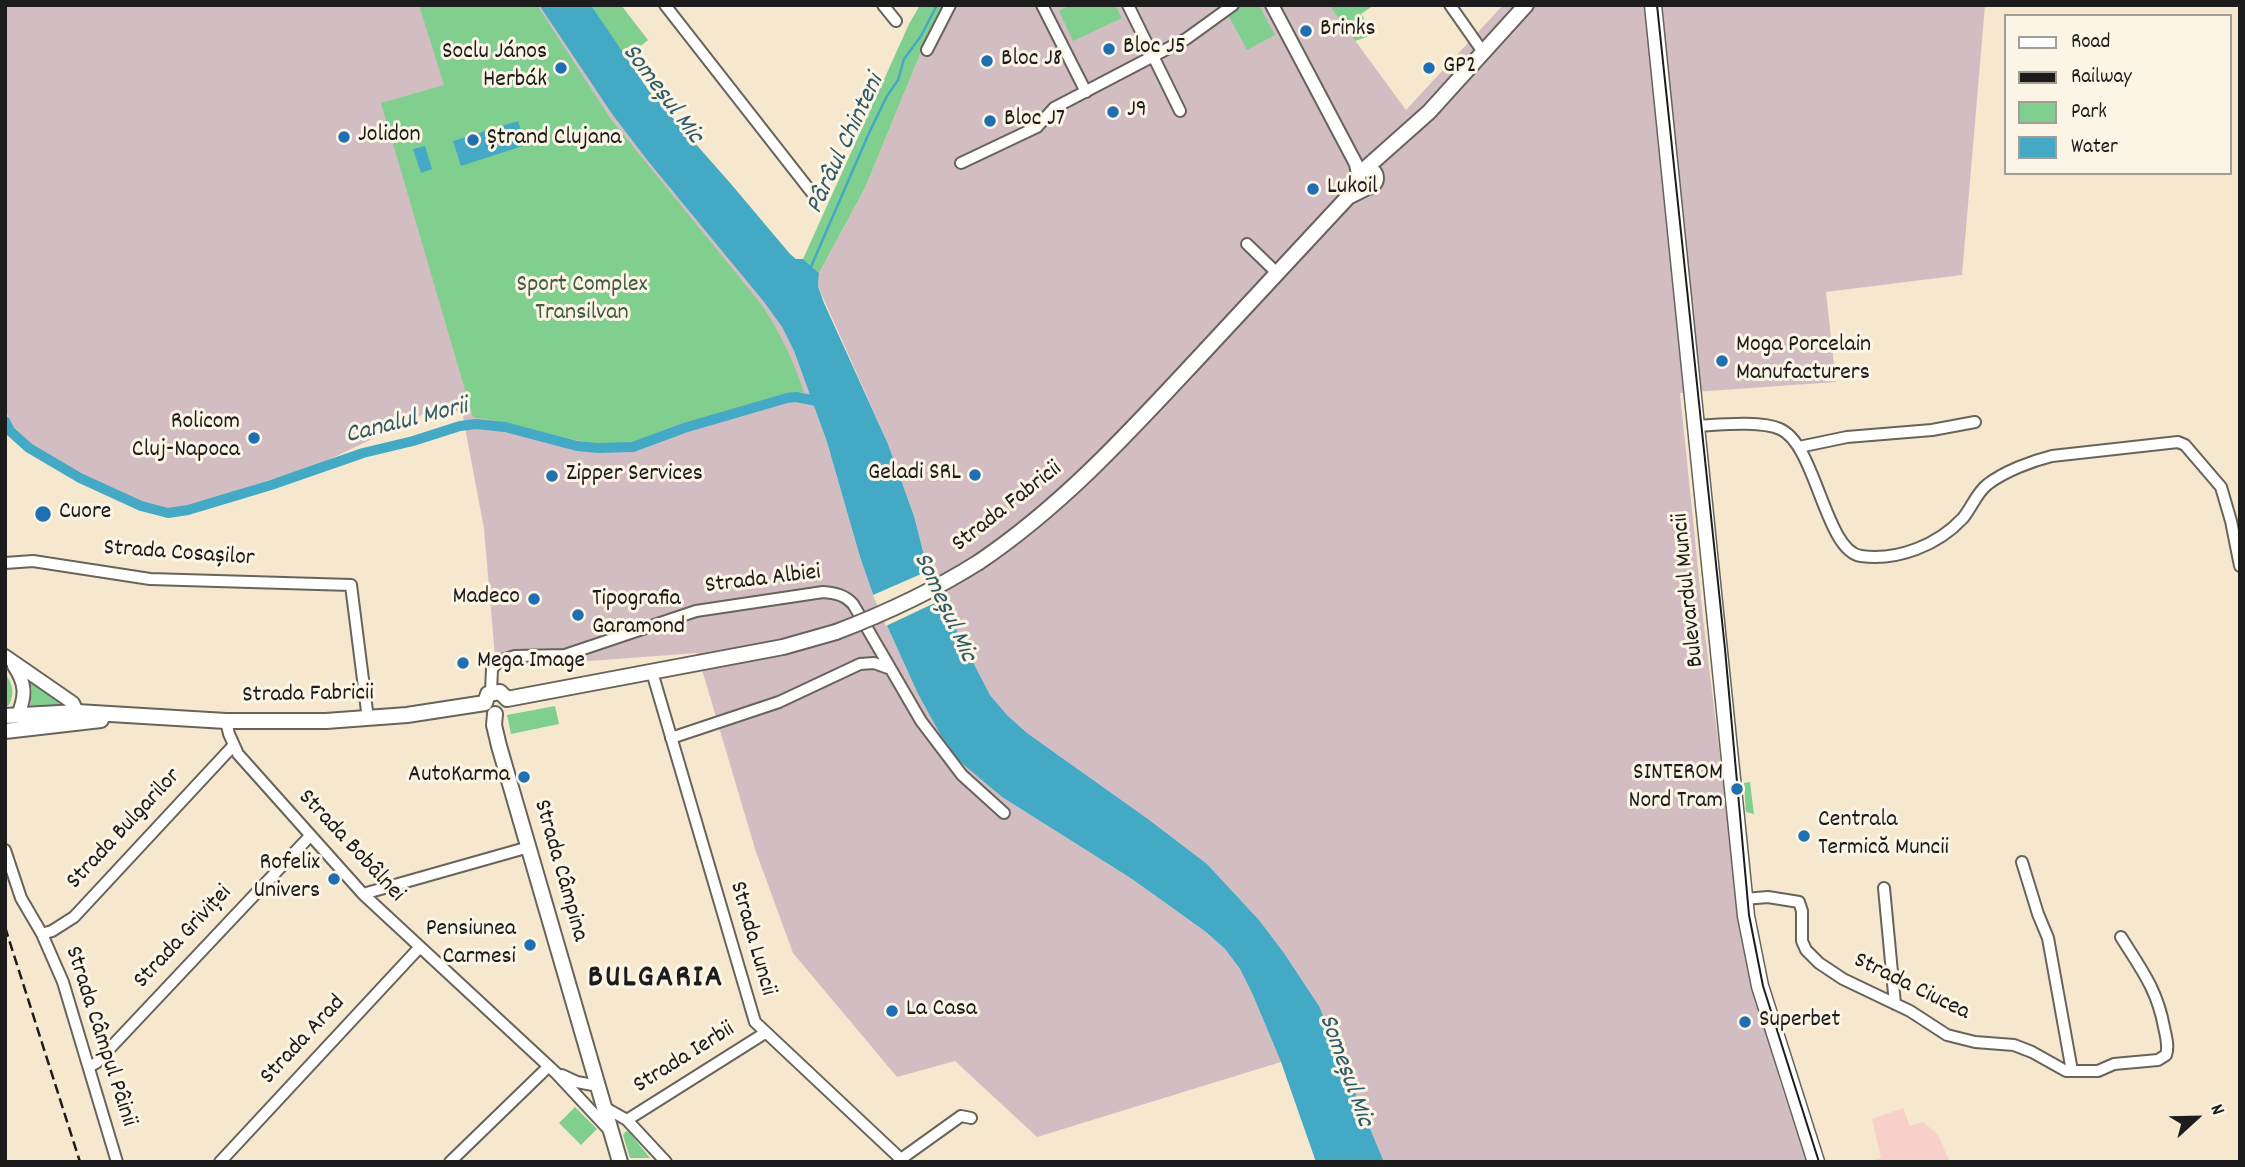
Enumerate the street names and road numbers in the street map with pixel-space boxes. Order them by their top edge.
street label: Strada Fabricii [947,456,1069,560]
street label: Bulevardul Muncii [1668,511,1712,669]
street label: Strada Cosașilor [103,535,255,575]
street label: Strada Albiei [704,560,822,602]
street label: Strada Fabricii [242,680,374,712]
street label: Strada Bulgarilor [61,763,189,897]
street label: Strada Bobâlnei [290,785,410,909]
street label: Strada Câmpina [525,797,593,945]
street label: Strada Luncii [721,879,781,999]
street label: Strada Griviței [129,880,239,996]
street label: Strada Câmpul Pâinii [56,943,142,1131]
street label: Strada Ciucea [1848,948,1974,1028]
street label: Strada Arad [255,990,353,1092]
street label: Strada Ierbii [629,1017,741,1101]

